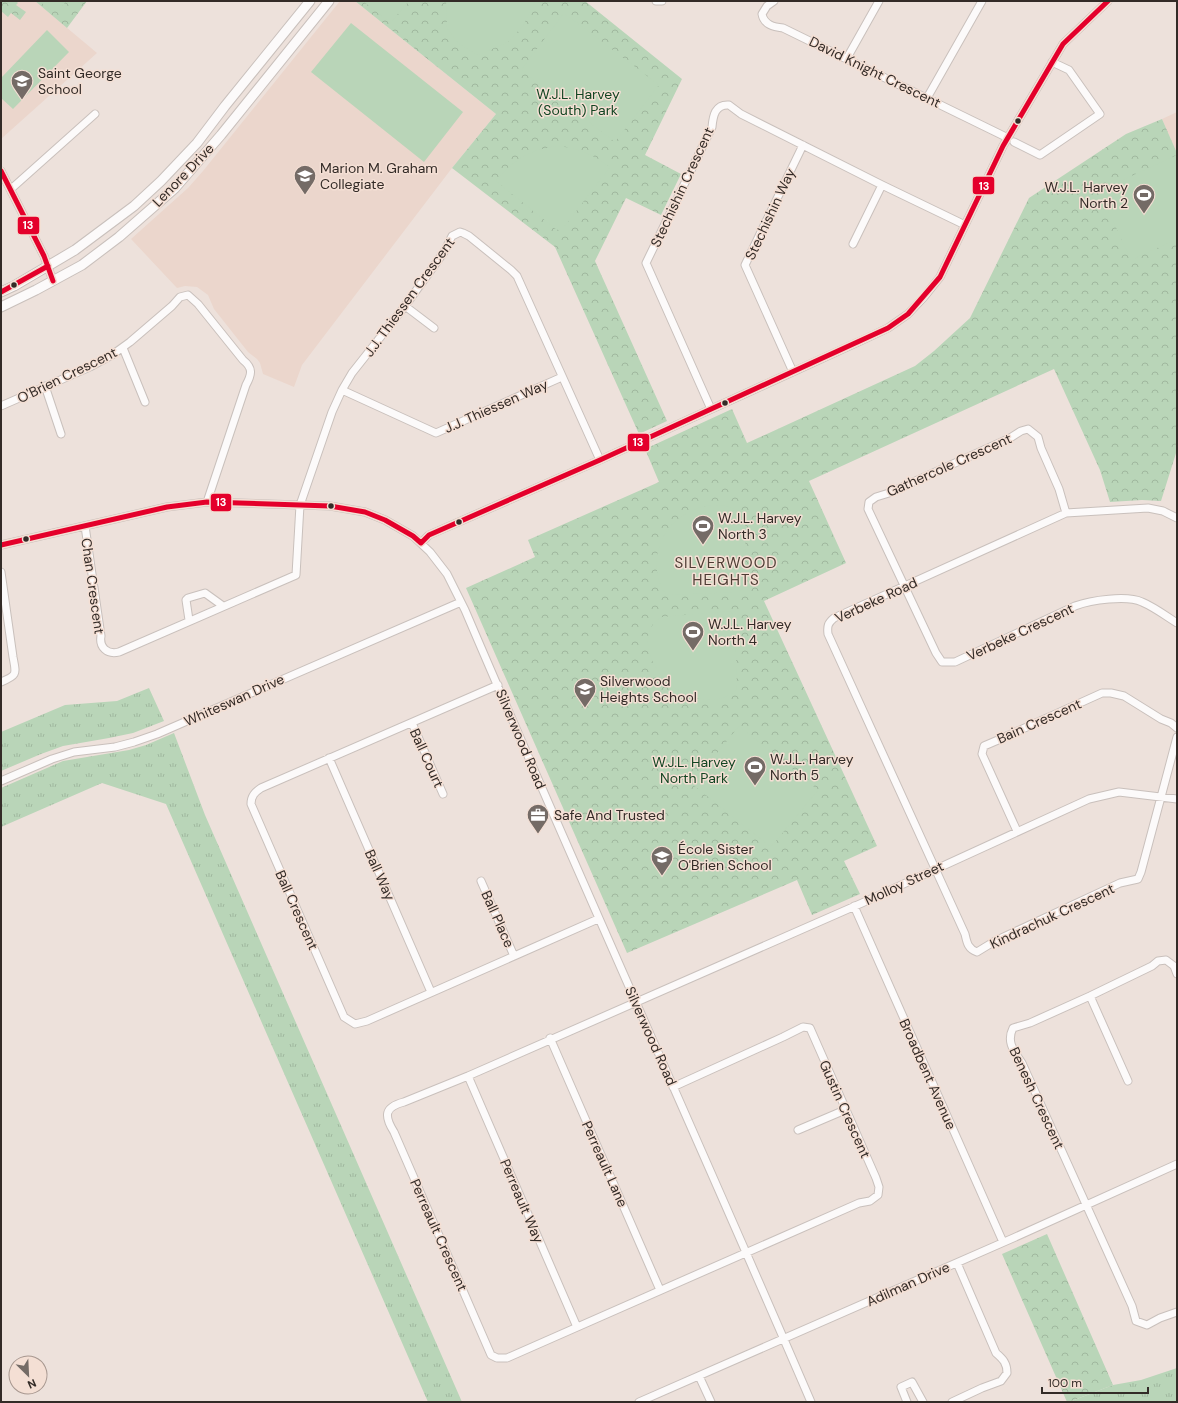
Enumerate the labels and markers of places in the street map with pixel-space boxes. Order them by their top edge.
place label: Saint George School [38,64,122,98]
school or university icon: Saint George School [9,68,35,101]
unlabelled marker [1013,116,1023,126]
place label: Marion M. Graham Collegiate [320,159,438,193]
school or university icon: Marion M. Graham Collegiate [292,163,318,196]
place label: W.J.L. Harvey North 2 [1044,178,1128,212]
sports icon: W.J.L. Harvey North 2 [1131,182,1157,215]
unlabelled marker [9,280,19,290]
unlabelled marker [720,398,730,408]
unlabelled marker [326,501,336,511]
place label: W.J.L. Harvey North 3 [718,509,802,543]
sports icon: W.J.L. Harvey North 3 [690,513,716,546]
unlabelled marker [454,517,464,527]
unlabelled marker [21,534,31,544]
place label: W.J.L. Harvey North 4 [708,615,792,649]
sports icon: W.J.L. Harvey North 4 [680,619,706,652]
place label: Silverwood Heights School [600,672,697,706]
school or university icon: Silverwood Heights School [572,676,598,709]
place label: W.J.L. Harvey North 5 [770,750,854,784]
sports icon: W.J.L. Harvey North 5 [742,754,768,787]
office icon: Safe And Trusted [525,802,551,835]
place label: Safe And Trusted [554,806,665,824]
place label: École Sister O'Brien School [678,840,772,874]
school or university icon: École Sister O'Brien School [649,844,675,877]

